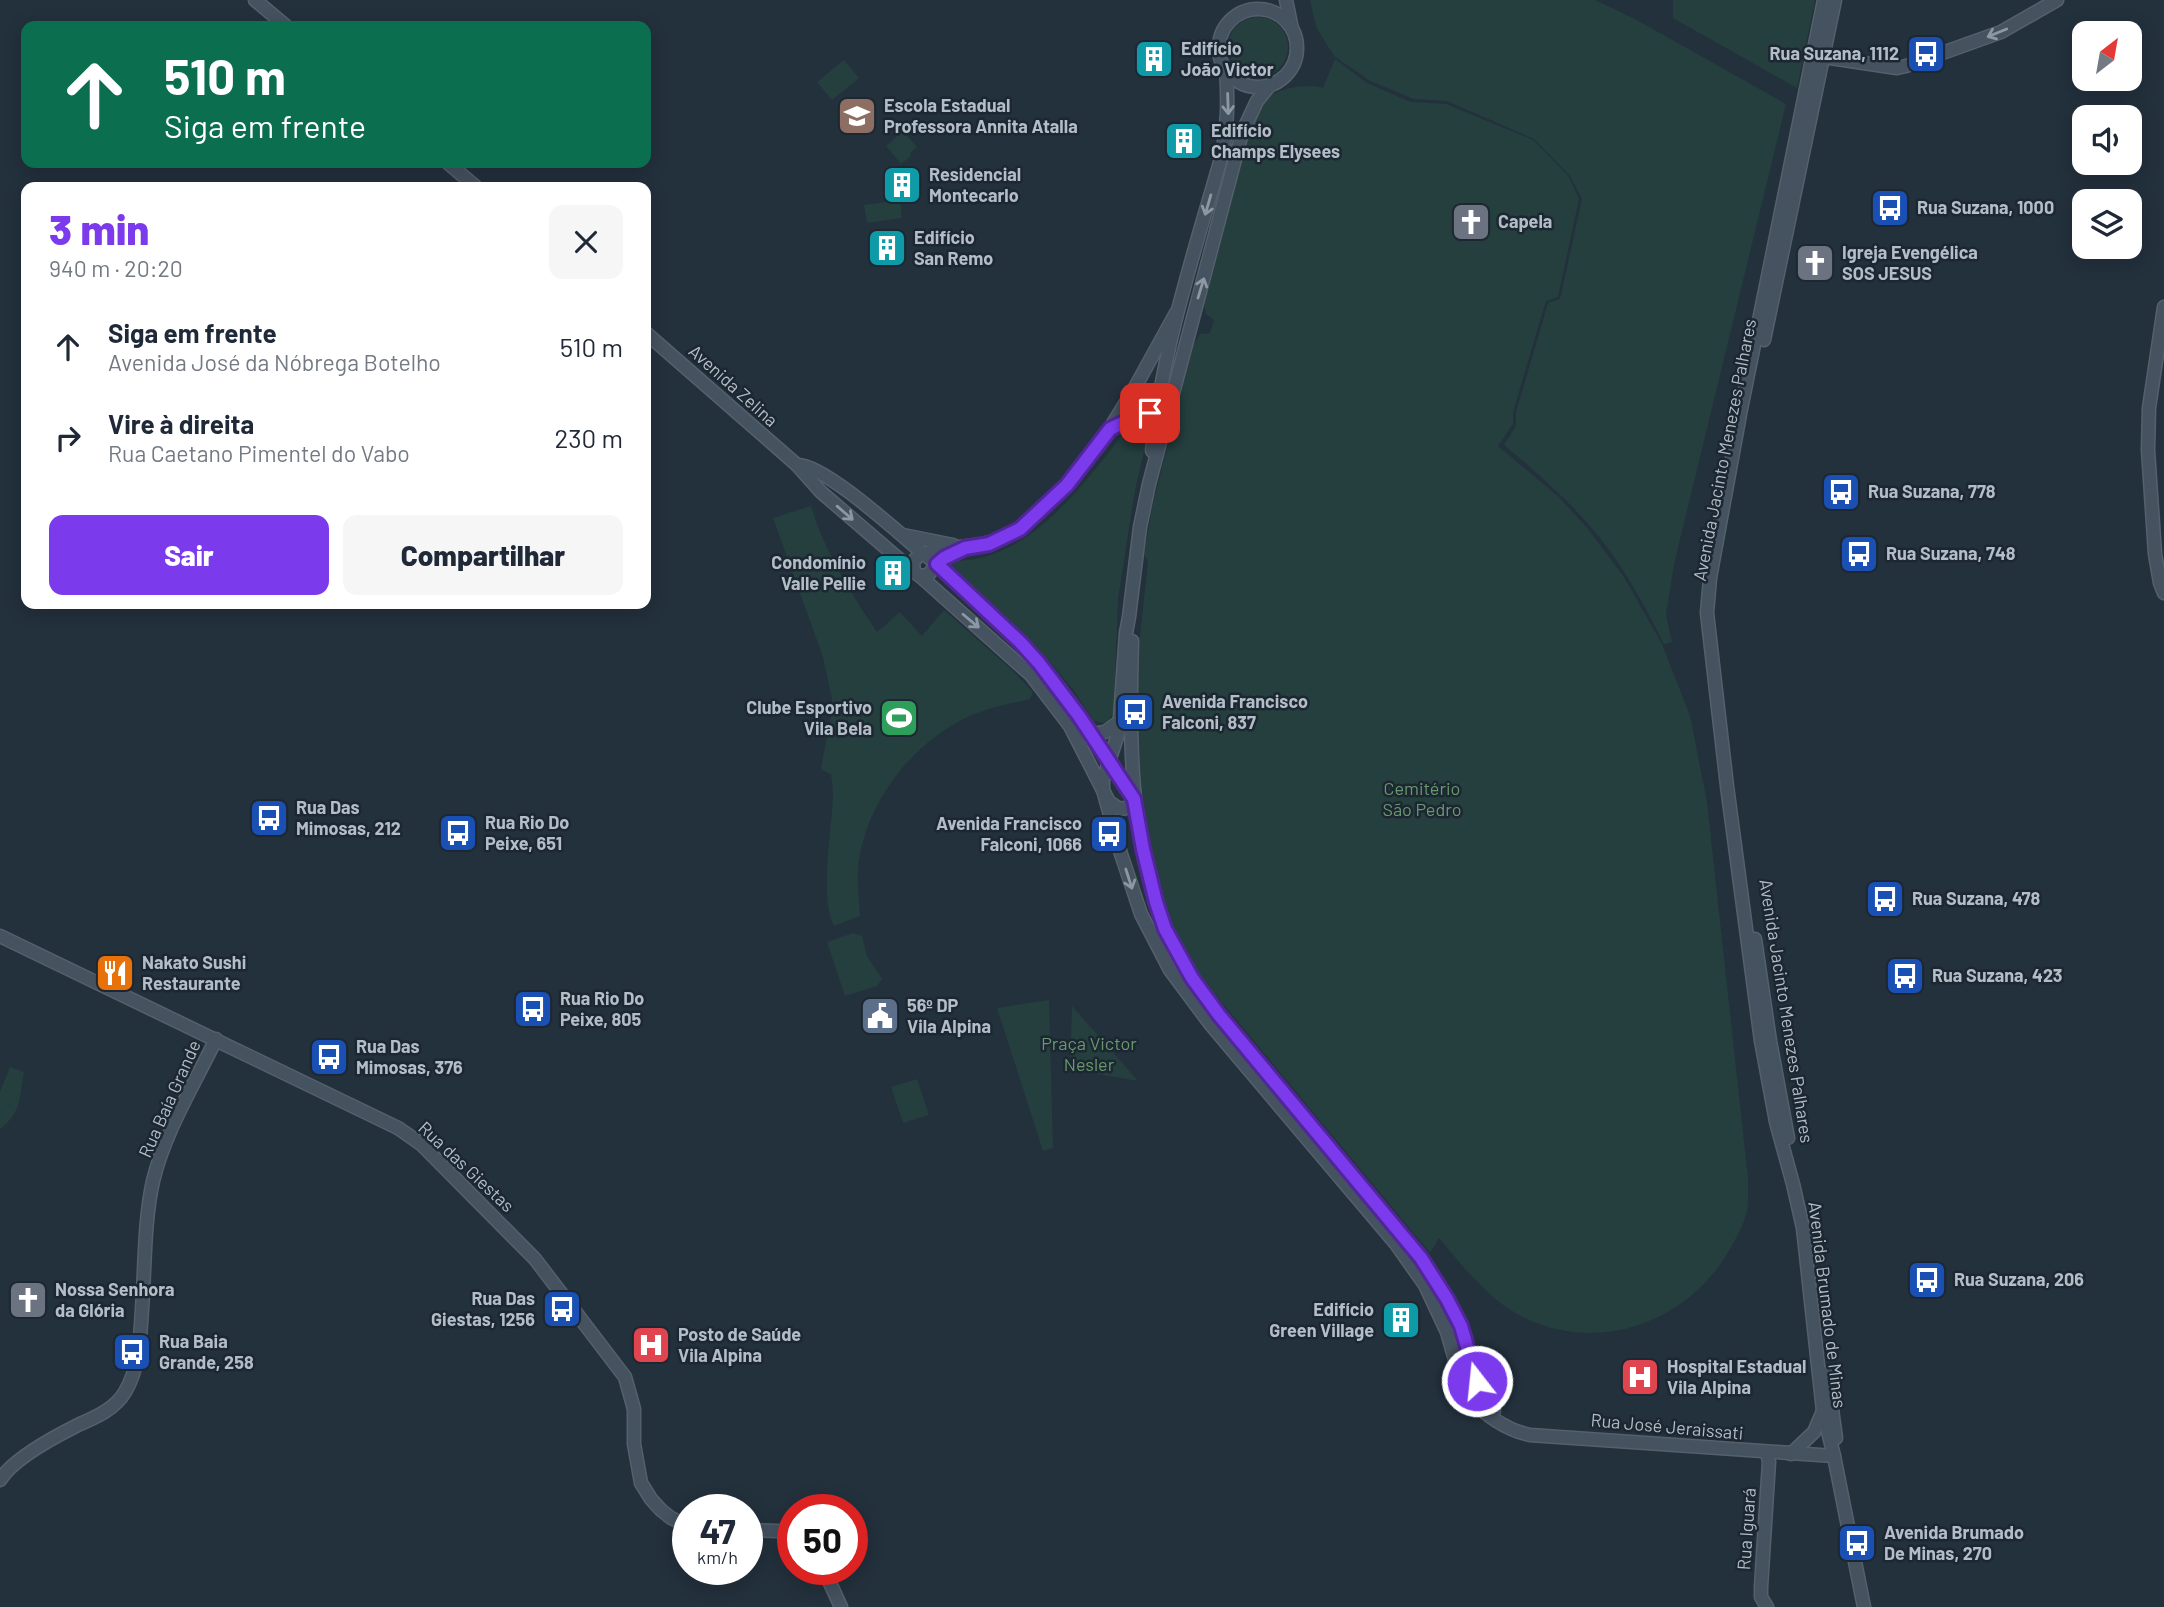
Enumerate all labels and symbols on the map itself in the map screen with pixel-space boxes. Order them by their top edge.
north arrow [2072,21,2142,91]
one-way arrow [1987,27,2009,40]
bus stop icon: Rua Suzana, 1112 [1905,33,1947,75]
place label: Edifício João Victor [1181,37,1274,80]
building icon: Edifício João Victor [1133,38,1175,80]
place label: Rua Suzana, 1112 [1770,42,1899,64]
one-way arrow [1221,92,1234,115]
place label: Escola Estadual Professora Annita Atalla [884,94,1078,137]
school or university icon: Escola Estadual Professora Annita Atalla [836,95,878,137]
place label: Edifício Champs Elysees [1211,119,1340,162]
building icon: Edifício Champs Elysees [1163,120,1205,162]
place label: Residencial Montecarlo [929,163,1021,206]
building icon: Residencial Montecarlo [881,164,923,206]
bus stop icon: Rua Suzana, 1000 [1869,187,1911,229]
one-way arrow [1201,193,1214,216]
place label: Rua Suzana, 1000 [1917,196,2054,218]
church icon: Capela [1450,201,1492,243]
place label: Capela [1498,210,1552,232]
place label: Edifício San Remo [914,226,993,269]
building icon: Edifício San Remo [866,227,908,269]
place label: Igreja Evengélica SOS JESUS [1842,241,1978,284]
church icon: Igreja Evengélica SOS JESUS [1794,242,1836,284]
one-way arrow [1195,277,1208,299]
street label: Avenida Jacinto Menezes Palhares [1688,317,1760,583]
street label: Avenida Zelina [685,340,783,431]
pin [1120,383,1180,443]
bus stop icon: Rua Suzana, 778 [1820,471,1862,513]
place label: Rua Suzana, 778 [1868,480,1996,502]
one-way arrow [836,505,854,521]
bus stop icon: Rua Suzana, 748 [1838,533,1880,575]
place label: Rua Suzana, 748 [1886,542,2016,564]
place label: Condomínio Valle Pellie [771,551,866,594]
building icon: Condomínio Valle Pellie [872,552,914,594]
one-way arrow [962,613,980,629]
place label: Avenida Francisco Falconi, 837 [1162,690,1308,733]
bus stop icon: Avenida Francisco Falconi, 837 [1114,691,1156,733]
place label: Clube Esportivo Vila Bela [746,696,872,739]
sports icon: Clube Esportivo Vila Bela [878,697,920,739]
park label: Cemitério São Pedro [1383,777,1461,820]
place label: Rua Das Mimosas, 212 [296,796,401,839]
bus stop icon: Rua Das Mimosas, 212 [248,797,290,839]
place label: Rua Rio Do Peixe, 651 [485,811,569,854]
bus stop icon: Rua Rio Do Peixe, 651 [437,812,479,854]
place label: Avenida Francisco Falconi, 1066 [936,812,1082,855]
bus stop icon: Avenida Francisco Falconi, 1066 [1088,813,1130,855]
one-way arrow [1124,868,1136,890]
street label: Avenida Jacinto Menezes Palhares [1755,877,1819,1144]
bus stop icon: Rua Suzana, 478 [1864,878,1906,920]
place label: Rua Suzana, 478 [1912,887,2041,909]
place label: Nakato Sushi Restaurante [142,951,246,994]
restaurant icon: Nakato Sushi Restaurante [94,952,136,994]
bus stop icon: Rua Suzana, 423 [1884,955,1926,997]
place label: Rua Suzana, 423 [1932,964,2062,986]
place label: Rua Rio Do Peixe, 805 [560,987,644,1030]
bus stop icon: Rua Rio Do Peixe, 805 [512,988,554,1030]
place label: 56º DP Vila Alpina [907,994,991,1037]
public building icon: 56º DP Vila Alpina [859,995,901,1037]
park label: Praça Victor Nesler [1041,1032,1137,1075]
place label: Rua Das Mimosas, 376 [356,1035,463,1078]
street label: Rua Baía Grande [133,1036,205,1161]
bus stop icon: Rua Das Mimosas, 376 [308,1036,350,1078]
street label: Rua das Giestas [414,1116,519,1216]
street label: Avenida Brumado de Minas [1804,1200,1852,1409]
bus stop icon: Rua Suzana, 206 [1906,1259,1948,1301]
place label: Rua Suzana, 206 [1954,1268,2084,1290]
place label: Nossa Senhora da Glória [55,1278,175,1321]
church icon: Nossa Senhora da Glória [7,1279,49,1321]
place label: Rua Das Giestas, 1256 [431,1287,535,1330]
bus stop icon: Rua Das Giestas, 1256 [541,1288,583,1330]
place label: Edifício Green Village [1269,1298,1374,1341]
building icon: Edifício Green Village [1380,1299,1422,1341]
place label: Posto de Saúde Vila Alpina [678,1323,801,1366]
hospital icon: Posto de Saúde Vila Alpina [630,1324,672,1366]
place label: Rua Baia Grande, 258 [159,1330,254,1373]
bus stop icon: Rua Baia Grande, 258 [111,1331,153,1373]
position arrow [1440,1344,1514,1418]
place label: Hospital Estadual Vila Alpina [1667,1355,1806,1398]
hospital icon: Hospital Estadual Vila Alpina [1619,1356,1661,1398]
street label: Rua José Jeraissati [1590,1408,1744,1444]
street label: Rua Iguará [1732,1487,1760,1571]
speed limit sign: 50 [777,1494,868,1585]
place label: Avenida Brumado De Minas, 270 [1884,1521,2024,1564]
bus stop icon: Avenida Brumado De Minas, 270 [1836,1522,1878,1564]

